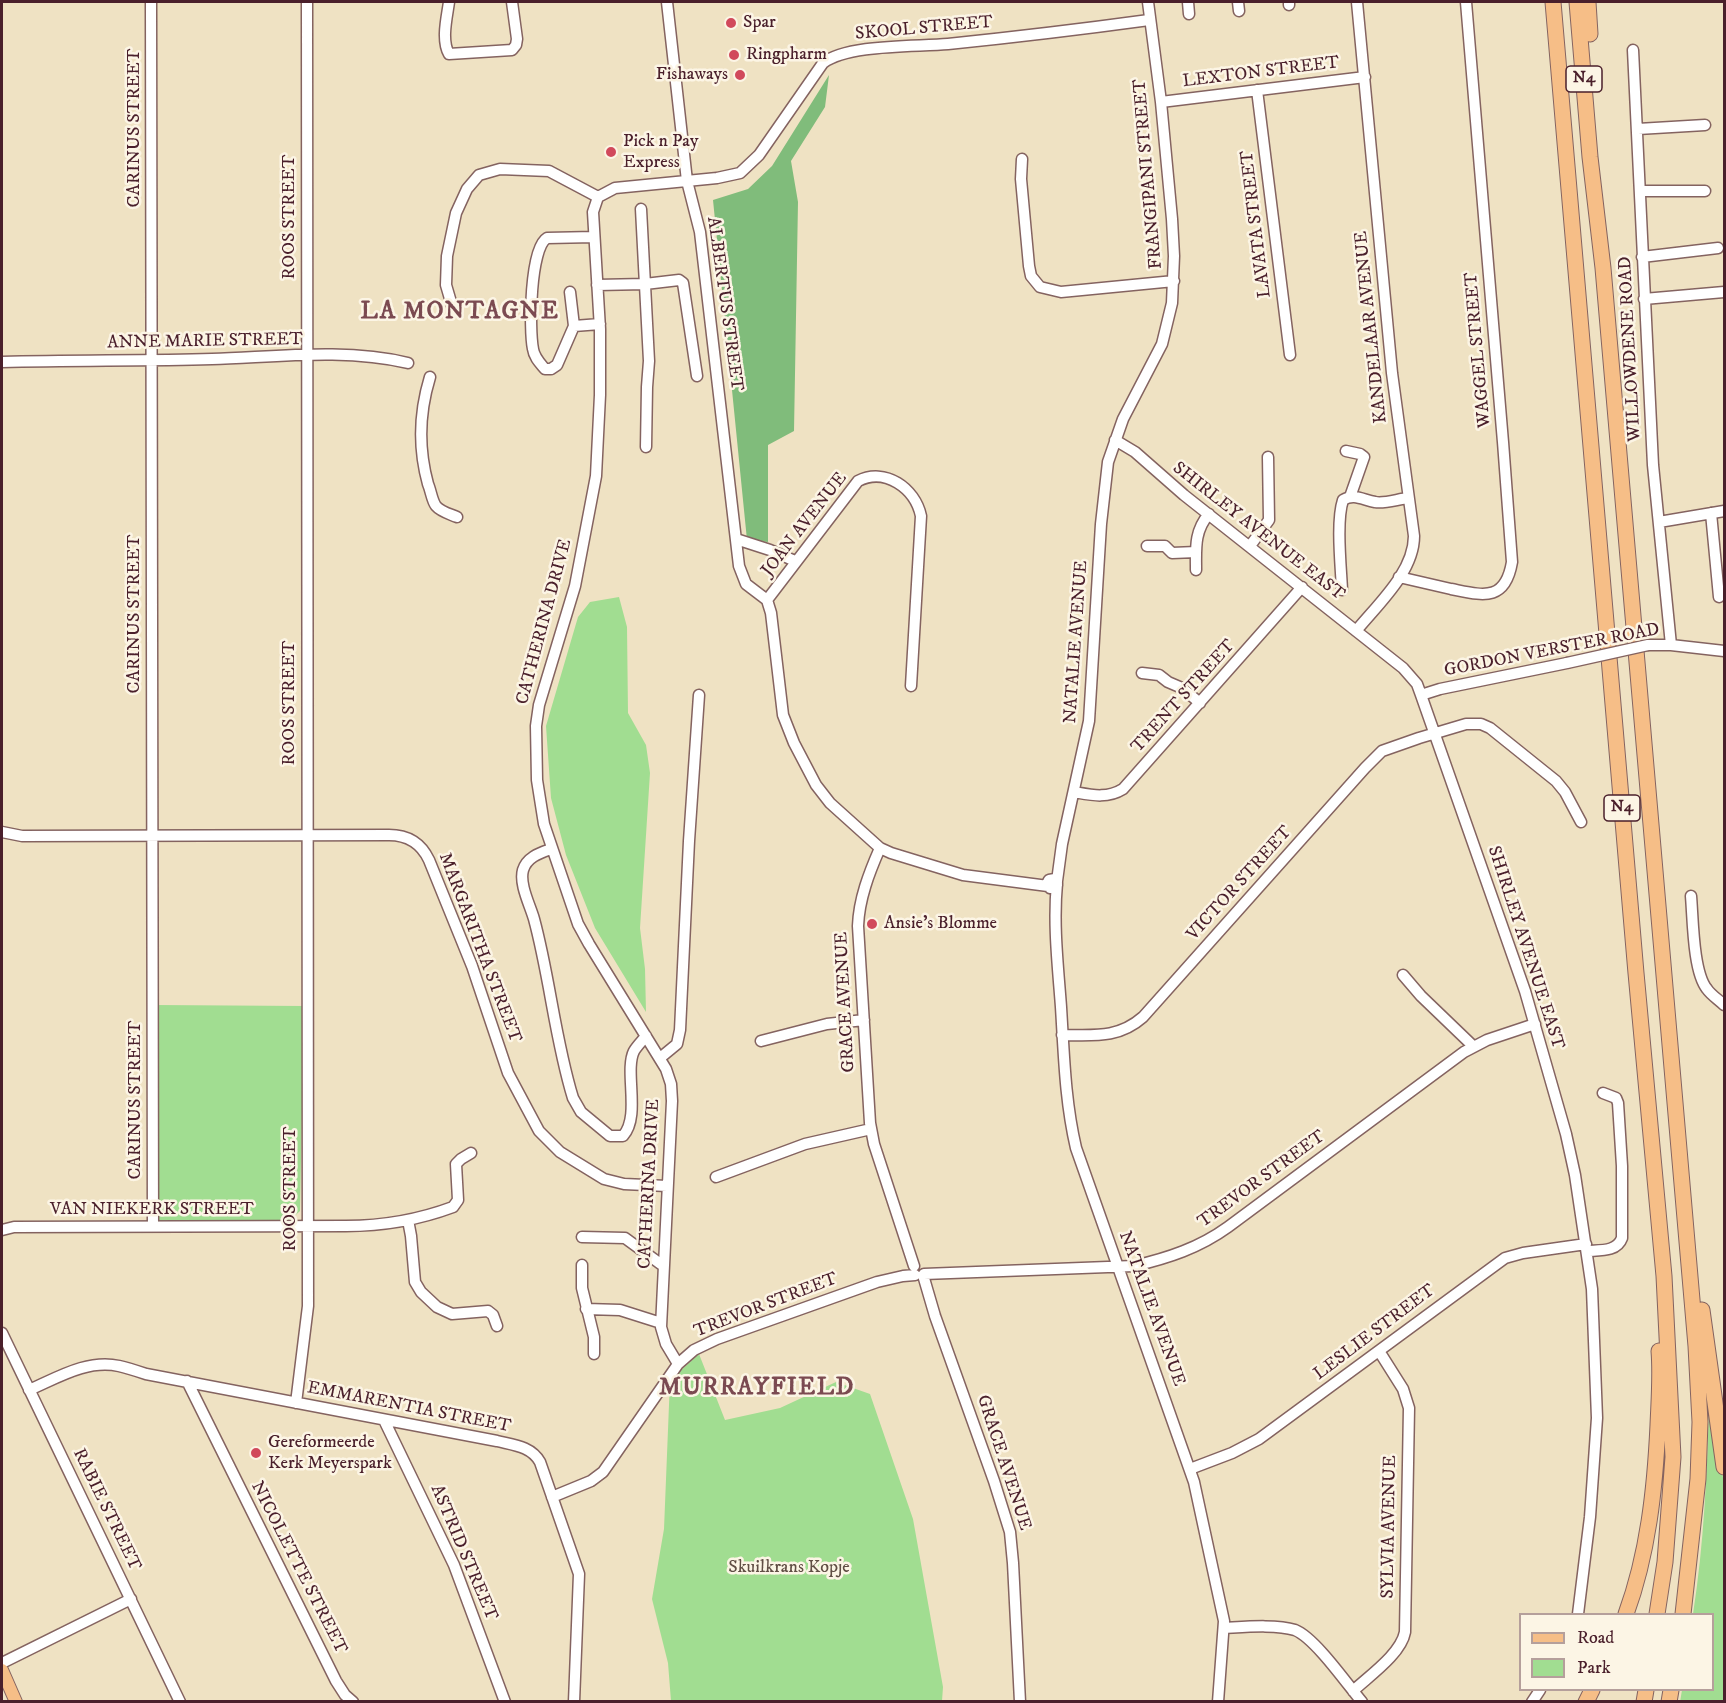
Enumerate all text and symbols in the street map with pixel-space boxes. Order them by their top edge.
place label: Spar [743,12,776,34]
street label: SKOOL STREET [854,12,994,46]
marker: Spar [724,16,738,30]
place label: Ringpharm [746,44,827,66]
street label: CARINUS STREET [124,48,146,208]
marker: Ringpharm [727,48,741,62]
street label: LEXTON STREET [1181,53,1341,93]
place label: Fishaways [656,64,728,86]
road number: N4 [1566,66,1602,92]
marker: Fishaways [733,68,747,82]
street label: FRANGIPANI STREET [1130,78,1168,270]
place label: Pick n Pay Express [623,131,698,174]
marker: Pick n Pay Express [604,145,618,159]
street label: LAVATA STREET [1237,149,1277,299]
street label: ROOS STREET [279,155,301,279]
street label: ALBERTUS STREET [701,216,747,392]
street label: KANDELAAR AVENUE [1351,230,1393,424]
street label: WILLOWDENE ROAD [1615,256,1647,442]
street label: WAGGEL STREET [1461,271,1497,429]
district label: LA MONTAGNE [361,299,559,327]
street label: ANNE MARIE STREET [107,329,303,355]
street label: SHIRLEY AVENUE EAST [1168,458,1348,606]
street label: JOAN AVENUE [758,469,852,581]
street label: CARINUS STREET [124,534,146,694]
street label: CATHERINA DRIVE [513,537,577,707]
street label: NATALIE AVENUE [1061,560,1093,724]
street label: GORDON VERSTER ROAD [1443,620,1661,682]
street label: TRENT STREET [1128,636,1240,758]
street label: ROOS STREET [279,641,301,765]
road number: N4 [1604,795,1640,821]
street label: VICTOR STREET [1183,822,1297,946]
street label: SHIRLEY AVENUE EAST [1482,844,1568,1052]
street label: MARGARITHA STREET [433,850,525,1046]
place label: Ansie's Blomme [884,913,997,935]
marker: Ansie's Blomme [865,917,879,931]
street label: GRACE AVENUE [832,931,860,1073]
street label: CARINUS STREET [125,1020,147,1180]
street label: CATHERINA DRIVE [635,1098,665,1270]
street label: ROOS STREET [280,1127,302,1251]
street label: TREVOR STREET [1194,1127,1330,1233]
street label: VAN NIEKERK STREET [50,1199,254,1221]
street label: NATALIE AVENUE [1113,1228,1189,1390]
street label: TREVOR STREET [691,1269,841,1343]
street label: LESLIE STREET [1310,1280,1440,1386]
district label: MURRAYFIELD [659,1375,855,1403]
street label: EMMARENTIA STREET [305,1378,513,1438]
street label: GRACE AVENUE [971,1393,1035,1533]
place label: Gereformeerde Kerk Meyerspark [268,1432,392,1474]
street label: RABIE STREET [67,1445,145,1575]
marker: Gereformeerde Kerk Meyerspark [249,1446,263,1460]
street label: SYLVIA AVENUE [1378,1455,1402,1599]
street label: NICOLETTE STREET [245,1478,351,1658]
street label: ASTRID STREET [425,1482,501,1624]
park label: Skuilkrans Kopje [728,1557,850,1579]
legend [1519,1613,1714,1691]
text: Road [1577,1627,1614,1649]
text: Park [1577,1657,1611,1679]

